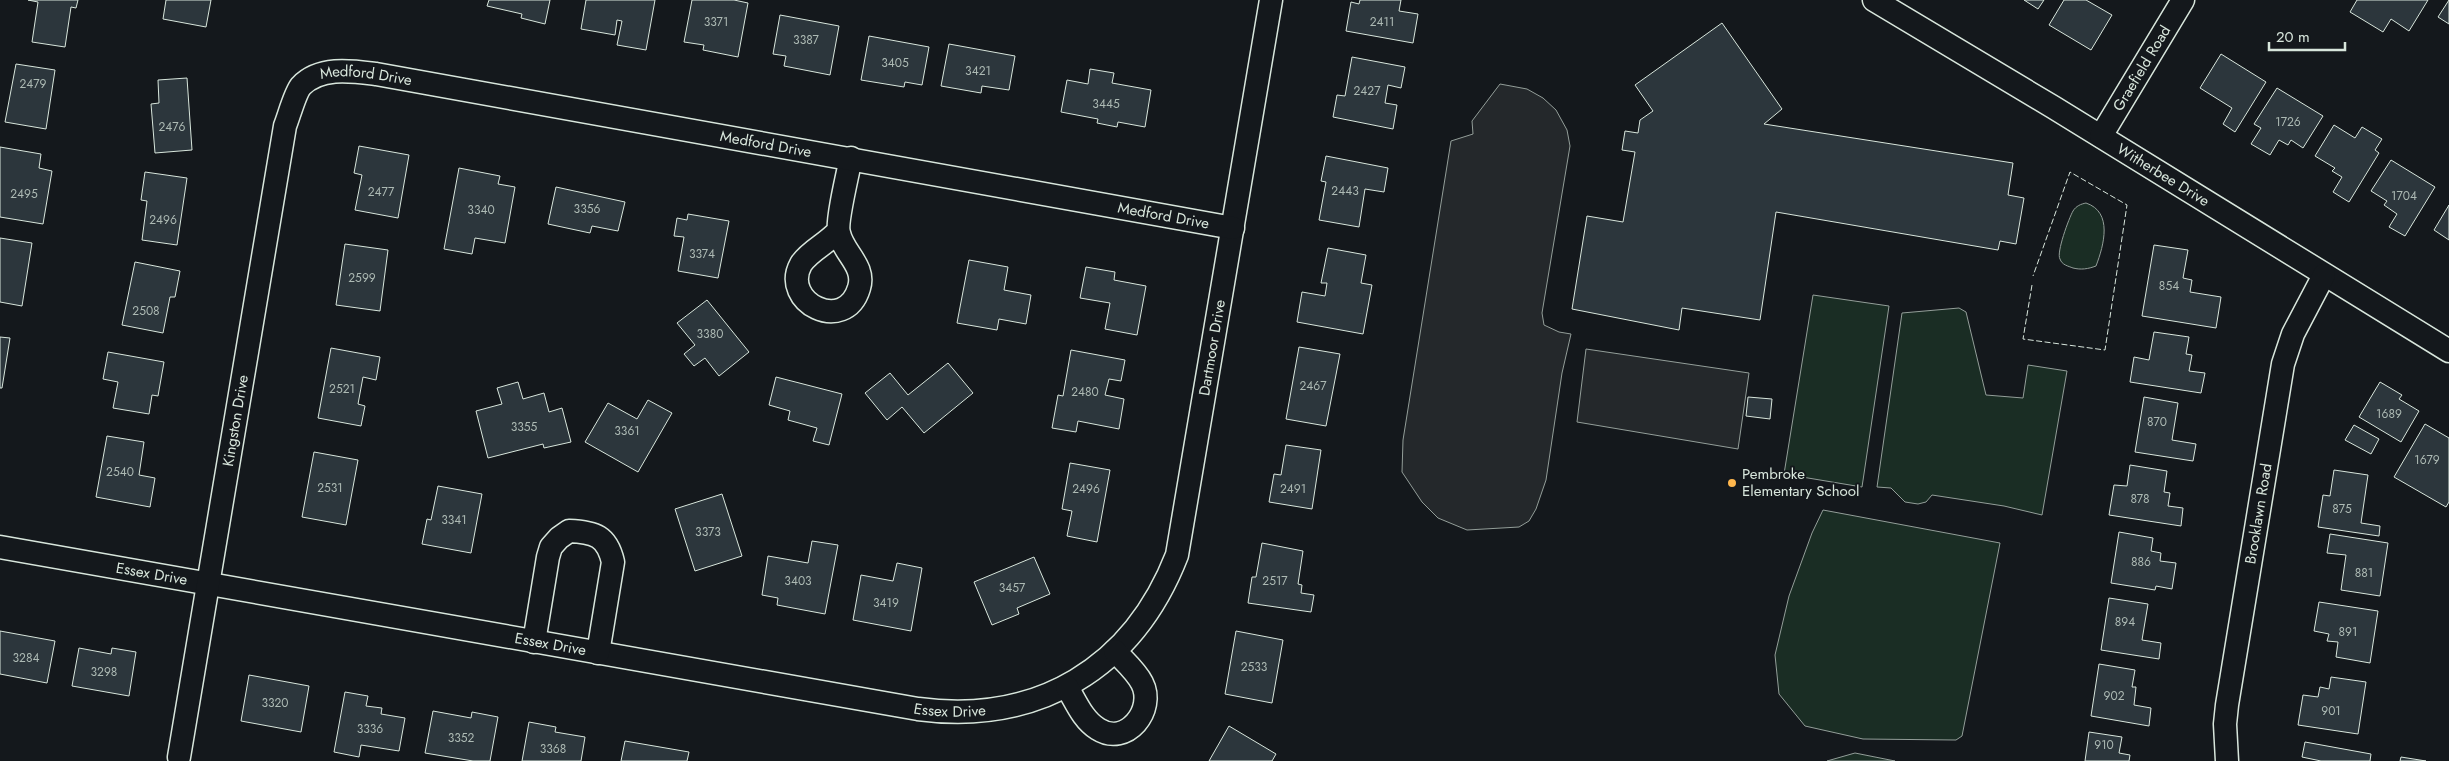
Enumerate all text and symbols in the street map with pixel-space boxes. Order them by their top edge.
house number: 3371 [704,13,728,31]
house number: 2411 [1370,13,1394,31]
scale bar [2269,20,2345,52]
street label: Graefield Road [2107,21,2176,115]
text: 20 m [2276,26,2310,48]
house number: 3387 [793,31,820,49]
house number: 3405 [881,54,909,72]
street label: Medford Drive [318,60,414,91]
house number: 3421 [965,62,991,80]
house number: 2479 [19,75,47,93]
house number: 2427 [1354,82,1381,100]
house number: 3445 [1092,95,1120,113]
house number: 1726 [2275,113,2301,131]
house number: 2476 [158,118,186,136]
street label: Medford Drive [718,125,814,163]
street label: Witherbee Drive [2113,138,2214,212]
house number: 2443 [1331,182,1359,200]
house number: 2477 [368,183,395,201]
house number: 2495 [10,185,38,203]
house number: 1704 [2391,187,2417,205]
street label: Medford Drive [1116,196,1211,235]
house number: 3356 [574,200,600,218]
house number: 3340 [467,201,495,219]
house number: 2496 [149,211,177,229]
house number: 3374 [689,245,715,263]
house number: 2599 [348,269,376,287]
house number: 854 [2159,277,2179,295]
street label: Dartmoor Drive [1193,298,1231,398]
house number: 2508 [132,302,160,320]
house number: 3380 [697,325,723,343]
street label: Kingston Drive [217,373,254,468]
house number: 2467 [1299,377,1327,395]
house number: 2521 [329,380,355,398]
house number: 2480 [1071,383,1099,401]
house number: 1689 [2376,405,2402,423]
house number: 870 [2147,413,2167,431]
house number: 3355 [511,418,538,436]
house number: 3361 [614,422,640,440]
house number: 1679 [2414,451,2440,469]
street label: Brooklawn Road [2239,462,2278,566]
house number: 2540 [106,463,134,481]
place label: Pembroke Elementary School [1742,463,1859,502]
marker: Pembroke Elementary School [1726,477,1738,489]
house number: 2531 [317,479,343,497]
house number: 2496 [1072,480,1100,498]
house number: 2491 [1280,480,1306,498]
house number: 878 [2130,490,2150,508]
house number: 875 [2332,500,2352,518]
house number: 3341 [441,511,467,529]
house number: 3373 [695,523,721,541]
house number: 886 [2131,553,2151,571]
street label: Essex Drive [114,557,189,591]
house number: 881 [2355,564,2373,582]
house number: 3403 [784,572,812,590]
house number: 2517 [1262,572,1288,590]
house number: 3457 [999,579,1026,597]
house number: 3419 [873,594,899,612]
house number: 894 [2115,613,2135,631]
house number: 891 [2339,623,2357,641]
street label: Essex Drive [513,627,588,661]
house number: 3284 [13,649,39,667]
house number: 2533 [1241,658,1268,676]
house number: 3298 [91,663,117,681]
house number: 902 [2104,687,2125,705]
house number: 3320 [261,694,289,712]
street label: Essex Drive [912,697,987,723]
house number: 901 [2321,702,2341,720]
house number: 3336 [357,720,383,738]
house number: 3352 [448,729,475,747]
house number: 910 [2094,736,2114,754]
house number: 3368 [540,740,566,758]

